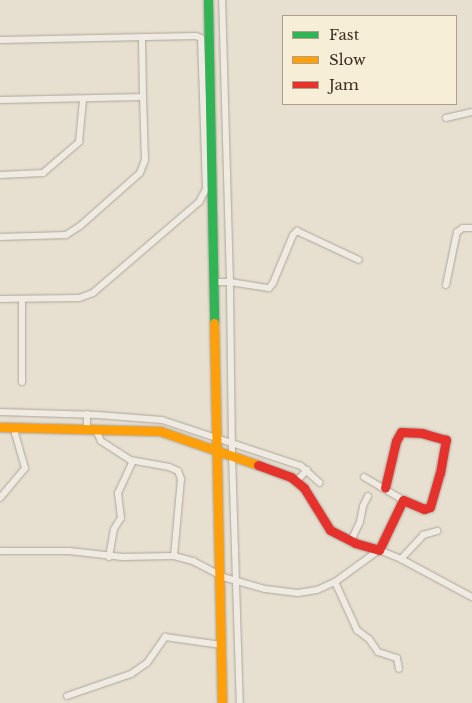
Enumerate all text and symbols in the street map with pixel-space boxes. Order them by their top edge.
legend [282,15,457,105]
text: Fast [329,25,359,44]
text: Slow [329,50,366,69]
text: Jam [329,75,359,94]

